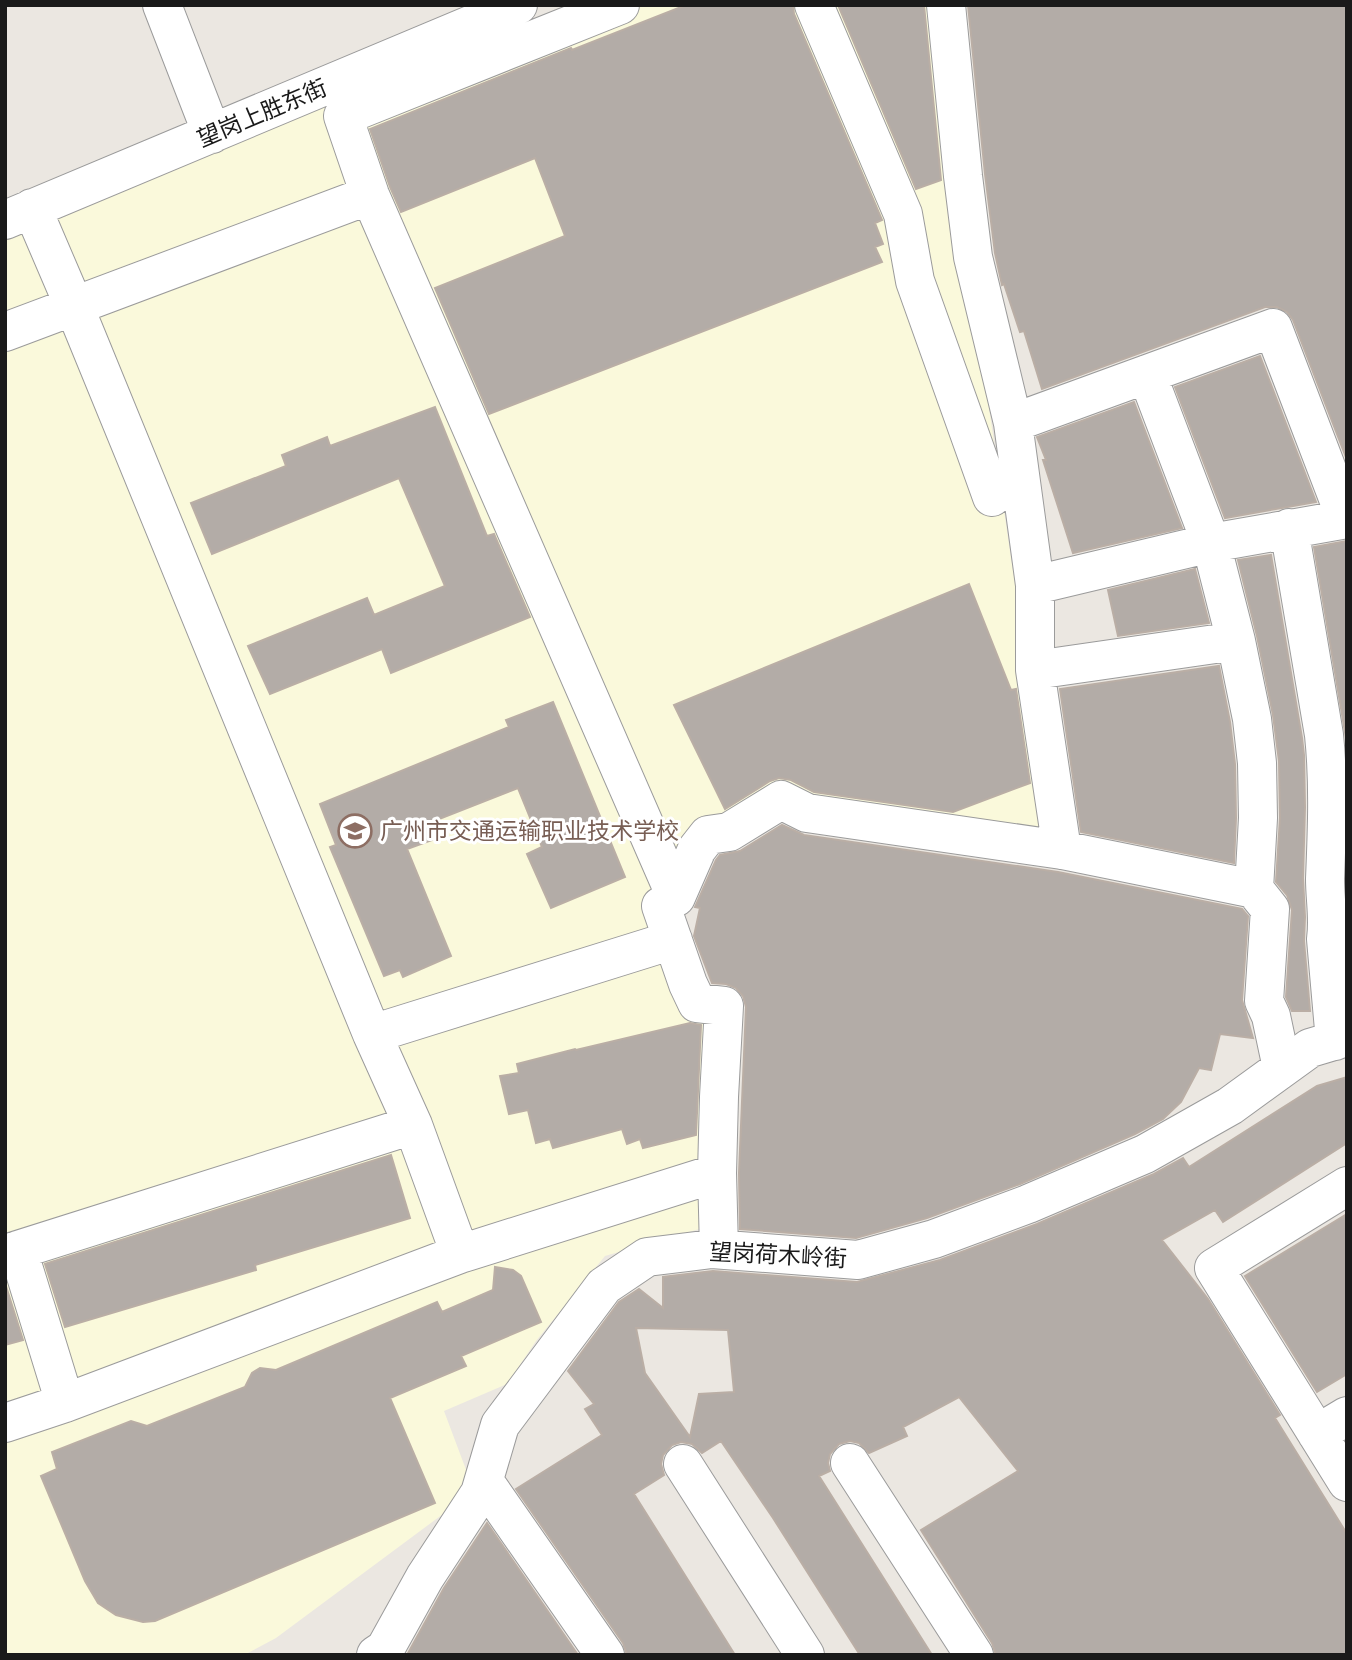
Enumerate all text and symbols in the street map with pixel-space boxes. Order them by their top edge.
street label: 望岗上胜东街 [193,74,331,152]
school or university icon: 广州市交通运输职业技术学校 [336,812,374,850]
place label: 广州市交通运输职业技术学校 [380,818,679,844]
street label: 望岗荷木岭街 [708,1238,848,1272]

